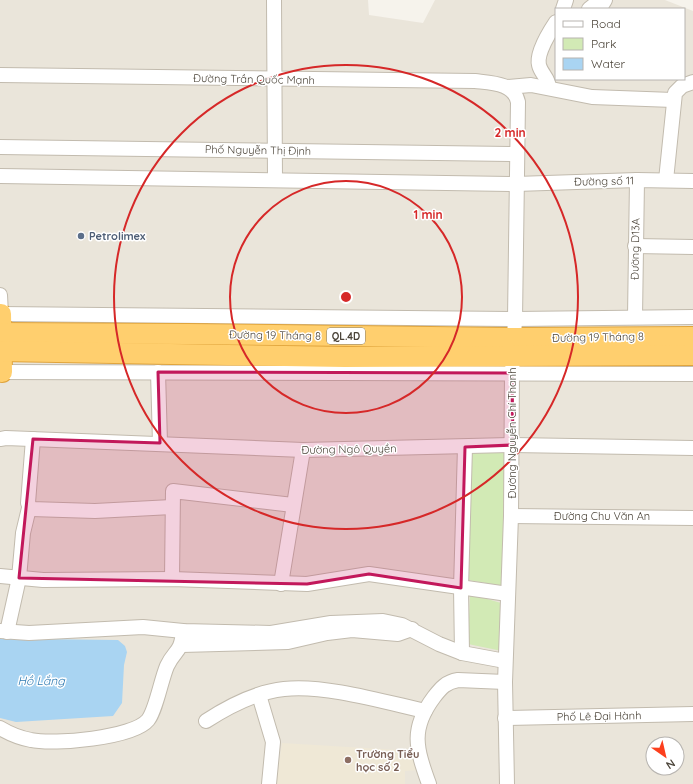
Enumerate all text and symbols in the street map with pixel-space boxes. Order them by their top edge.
legend [555,8,685,80]
text: Road [591,16,621,31]
text: Park [591,36,616,51]
text: Water [591,56,626,71]
street label: Đường Trần Quốc Mạnh [193,71,315,87]
text: 2 min [494,125,526,140]
street label: Phố Nguyễn Thị Định [205,142,311,158]
street label: Đường số 11 [574,173,634,189]
text: 1 min [413,207,443,222]
street label: Đường D13A [627,218,643,280]
place label: Petrolimex [89,229,146,243]
marker: Petrolimex [76,231,86,241]
centre of rings [339,290,353,304]
street label: Đường 19 Tháng 8 [229,327,321,343]
road number: QL.4D [327,328,365,344]
street label: Đường 19 Tháng 8 [552,329,644,345]
street label: Đường Nguyễn Chí Thanh [505,368,519,498]
street label: Đường Ngô Quyền [301,441,397,457]
street label: Đường Chu Văn An [554,509,650,523]
water label: Hồ Lắng [17,673,66,688]
street label: Phố Lê Đại Hành [557,708,641,724]
north arrow [645,736,685,776]
place label: Trường Tiểu học số 2 [356,747,419,774]
marker: Trường Tiểu học số 2 [343,755,353,765]
text: N [663,756,678,772]

